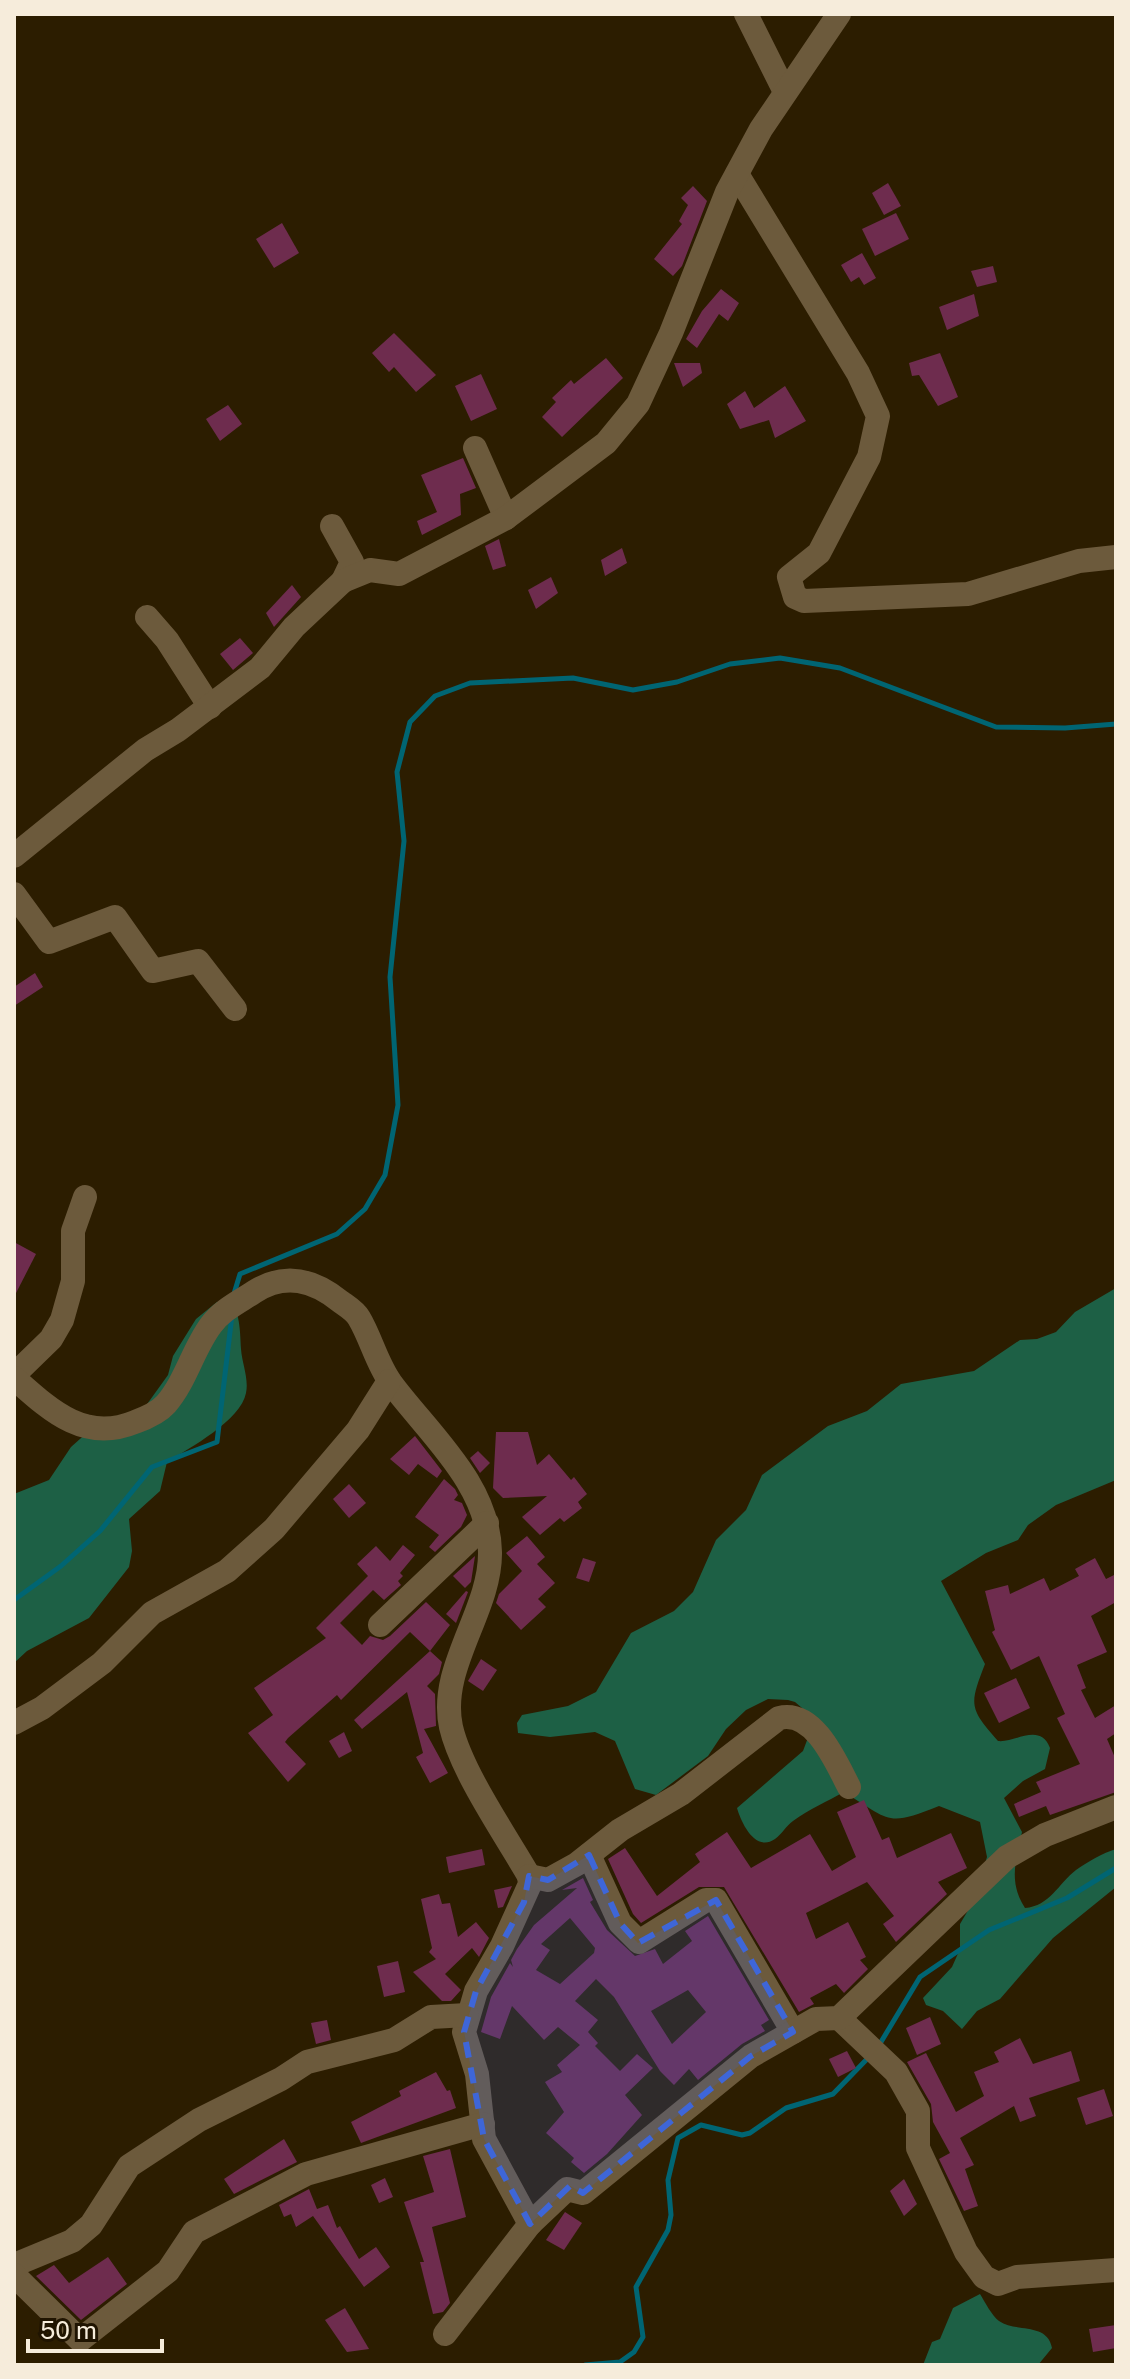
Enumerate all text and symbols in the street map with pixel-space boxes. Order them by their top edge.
scale bar [28,2303,162,2353]
text: 50 m [40,2316,97,2344]

